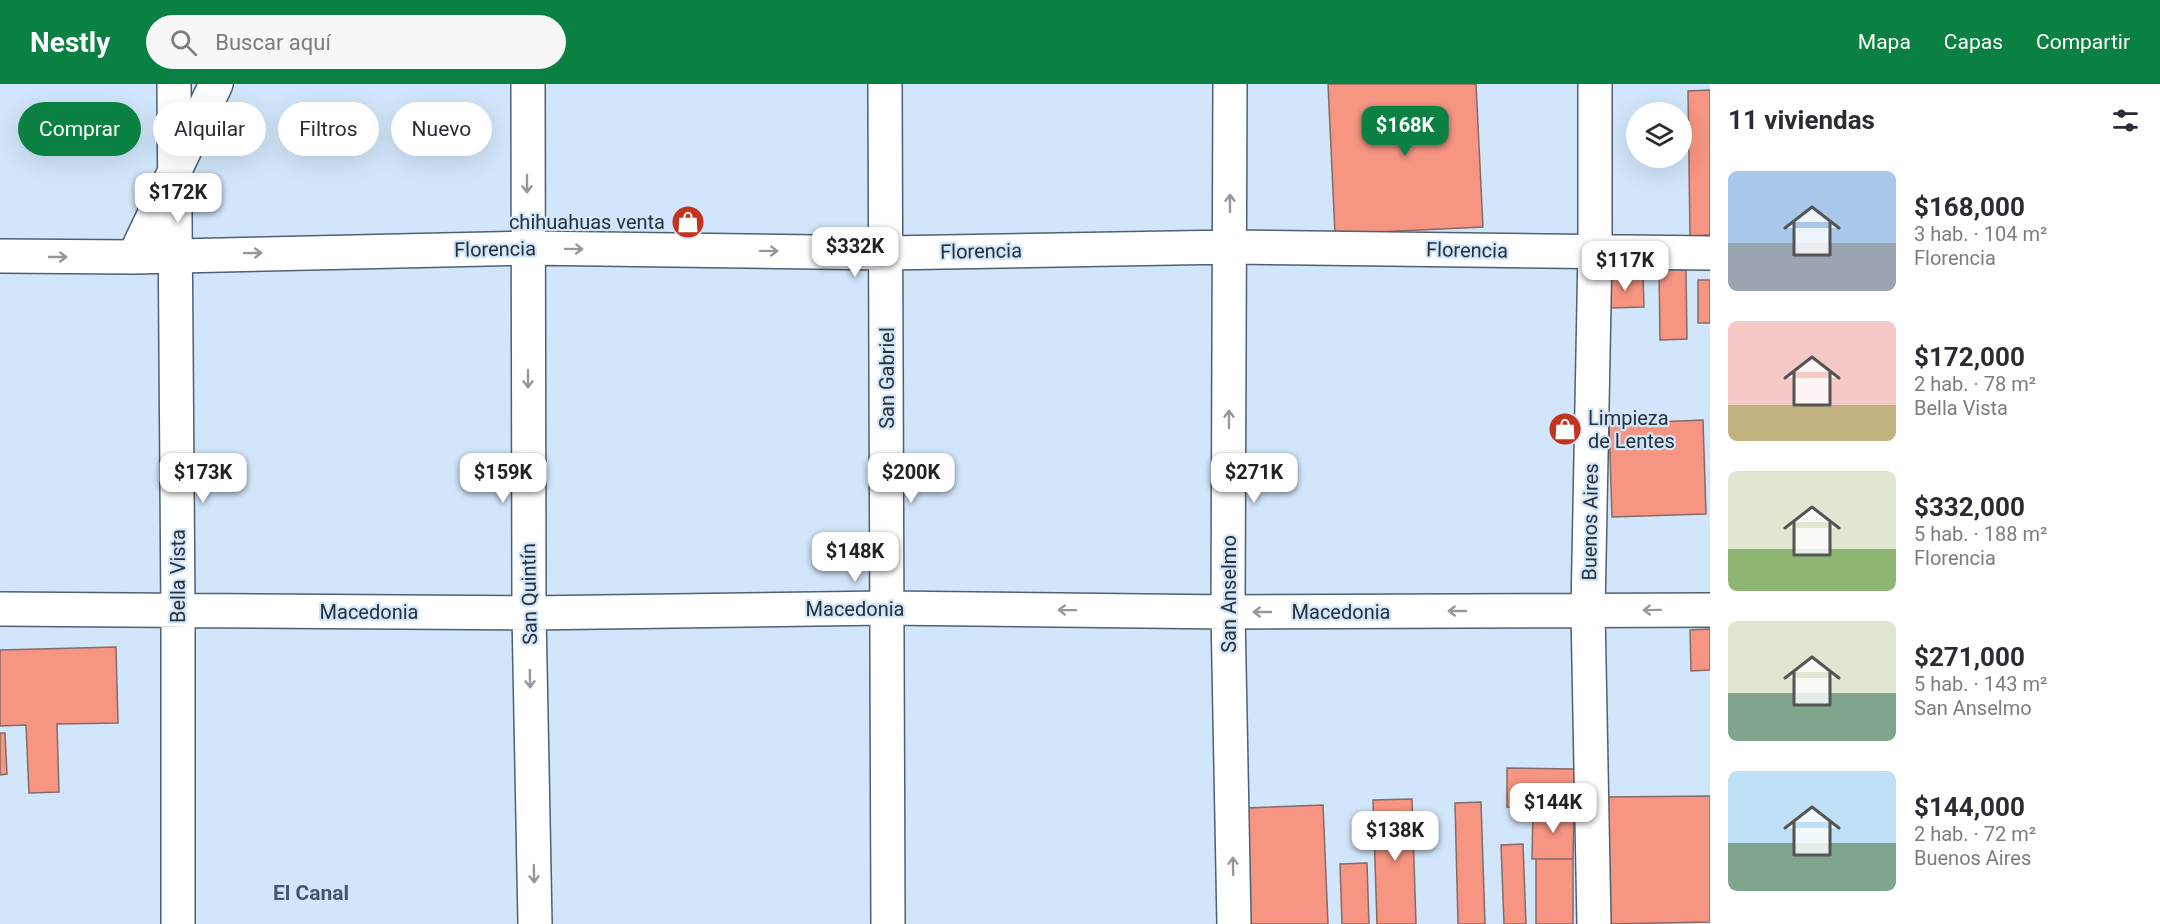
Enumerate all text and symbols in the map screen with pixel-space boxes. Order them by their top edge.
search box [146,15,566,69]
text: Nestly [30,26,110,59]
icon: search [167,26,200,59]
text: Buscar aquí [215,30,331,55]
text: Mapa [1858,30,1911,54]
text: Capas [1944,30,2003,54]
text: Compartir [2036,30,2130,54]
chip: Comprar [18,102,141,156]
chip: Alquilar [153,102,266,156]
chip: Filtros [278,102,379,156]
chip: Nuevo [391,102,492,156]
map controls [1626,102,1692,168]
button: layers [1626,102,1692,168]
icon: filters [2109,104,2142,137]
text: 11 viviendas [1728,105,1875,135]
pin: $168K [1363,106,1447,157]
text: $168K [1376,113,1434,137]
pin: $172K [136,173,220,224]
one-way arrow [521,174,533,194]
text: $172K [149,180,207,204]
text: $168,000 [1914,192,2025,222]
one-way arrow [1224,193,1236,213]
icon: home [1776,195,1848,267]
shop icon: chihuahuas venta [670,204,706,240]
place label: chihuahuas venta [509,210,665,234]
text: 3 hab. · 104 m² [1914,222,2047,246]
pin: $332K [813,227,897,278]
text: $332K [826,234,884,258]
street label: Florencia [454,236,536,262]
street label: Florencia [1426,237,1508,263]
street label: Florencia [940,238,1022,264]
pin: $117K [1583,241,1667,292]
one-way arrow [564,243,584,255]
one-way arrow [759,245,779,257]
text: Florencia [1914,246,1996,270]
one-way arrow [243,248,263,259]
text: $117K [1596,248,1654,272]
one-way arrow [48,251,68,262]
street label: San Gabriel [875,327,899,429]
text: $172,000 [1914,342,2025,372]
icon: home [1776,345,1848,417]
one-way arrow [522,369,534,389]
text: 2 hab. · 78 m² [1914,372,2036,396]
text: Bella Vista [1914,396,2008,420]
place label: Limpieza de Lentes [1588,406,1675,453]
one-way arrow [1223,409,1235,429]
shop icon: Limpieza de Lentes [1547,411,1583,447]
pin: $173K [161,453,245,504]
pin: $159K [461,453,545,504]
pin: $200K [869,453,953,504]
pin: $271K [1212,453,1296,504]
text: $173K [174,460,232,484]
text: $159K [474,460,532,484]
text: $200K [882,460,940,484]
text: $271K [1225,460,1283,484]
street label: Buenos Aires [1577,463,1603,581]
text: $332,000 [1914,492,2025,522]
icon: home [1776,495,1848,567]
text: 5 hab. · 188 m² [1914,522,2047,546]
street label: Bella Vista [166,529,190,623]
pin: $148K [813,532,897,583]
street label: San Anselmo [1217,535,1241,653]
text: $148K [826,539,884,563]
street label: San Quintín [516,543,542,645]
text: Florencia [1914,546,1996,570]
street label: Macedonia [806,597,904,621]
street label: Macedonia [320,600,418,624]
street label: Macedonia [1292,600,1390,624]
one-way arrow [1057,604,1077,616]
one-way arrow [1642,604,1662,616]
one-way arrow [1447,605,1467,617]
one-way arrow [1252,606,1272,618]
text: $271,000 [1914,642,2025,672]
icon: home [1776,645,1848,717]
one-way arrow [524,669,536,689]
text: 5 hab. · 143 m² [1914,672,2047,696]
text: San Anselmo [1914,696,2032,720]
pin: $144K [1511,783,1595,834]
text: $144K [1524,790,1582,814]
text: $144,000 [1914,792,2025,822]
icon: home [1776,795,1848,867]
pin: $138K [1353,811,1437,862]
text: $138K [1366,818,1424,842]
text: 2 hab. · 72 m² [1914,822,2036,846]
text: Buenos Aires [1914,846,2031,870]
one-way arrow [1227,856,1239,876]
one-way arrow [528,864,540,884]
district label: El Canal [273,881,349,905]

